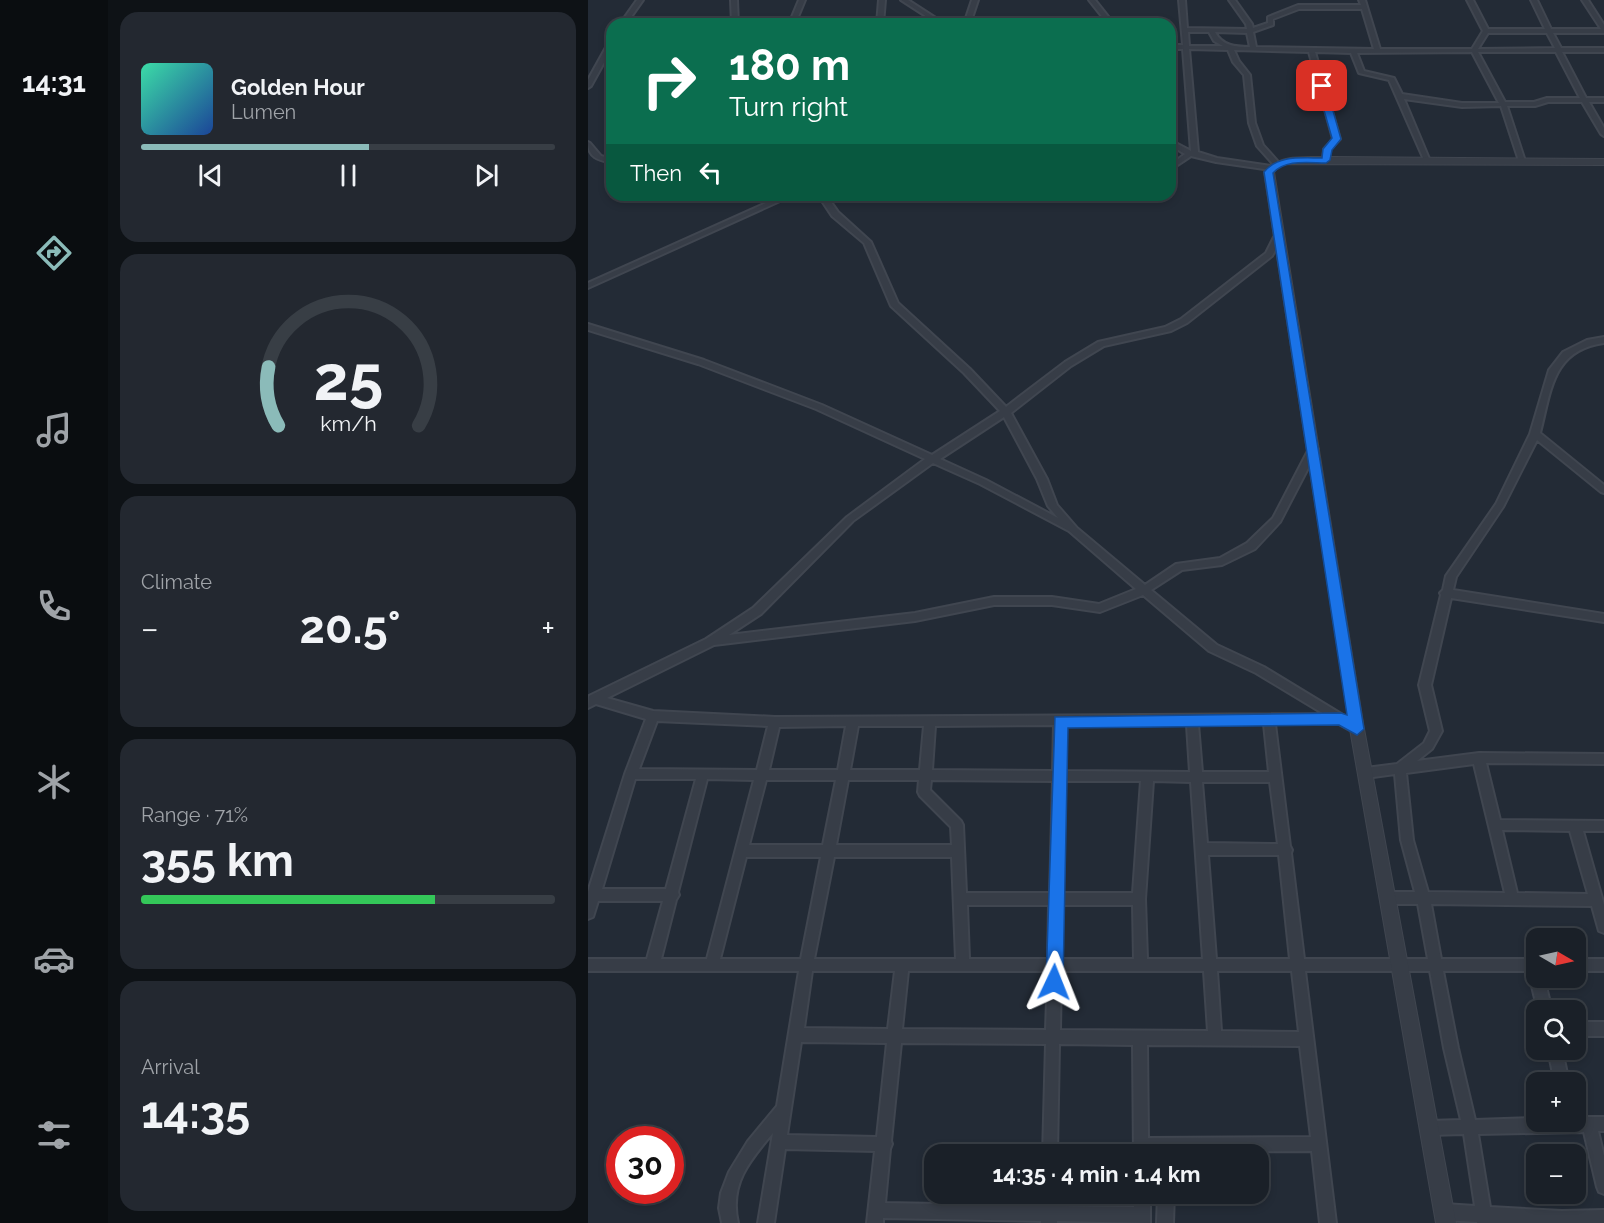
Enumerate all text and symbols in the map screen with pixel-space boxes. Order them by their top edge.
text: 180 m [729,41,850,90]
icon: right [630,42,708,120]
pin [1296,60,1347,111]
text: 14:31 [22,67,86,98]
icon: arrive [1305,69,1338,102]
text: Golden Hour [231,74,365,100]
text: Turn right [729,91,848,122]
text: Lumen [231,100,296,124]
icon: left [694,156,727,189]
icon: previous [194,159,227,192]
icon: pause [332,159,365,192]
icon: next [470,159,503,192]
text: Then [630,160,682,186]
icon: directions [33,232,75,274]
text: 25 [313,341,383,415]
icon: music [33,409,75,451]
text: km/h [320,412,376,437]
text: Climate [141,570,212,594]
icon: phone [33,585,75,627]
text: 20.5° [300,601,400,654]
text: − [141,609,159,648]
text: + [541,609,555,648]
icon: climate [33,761,75,803]
text: Range · 71% [141,803,248,827]
text: 355 km [141,834,294,887]
north arrow [1526,928,1586,988]
map controls [1526,928,1586,1204]
icon: car [33,938,75,980]
position arrow [1022,950,1086,1014]
button: search [1526,1000,1586,1060]
text: Arrival [141,1055,200,1079]
button: + [1526,1072,1586,1132]
text: 14:35 [141,1086,250,1139]
icon: filters [33,1114,75,1156]
speed limit sign: 30 [606,1126,684,1204]
button: − [1526,1144,1586,1204]
text: 14:35 · 4 min · 1.4 km [993,1161,1201,1187]

